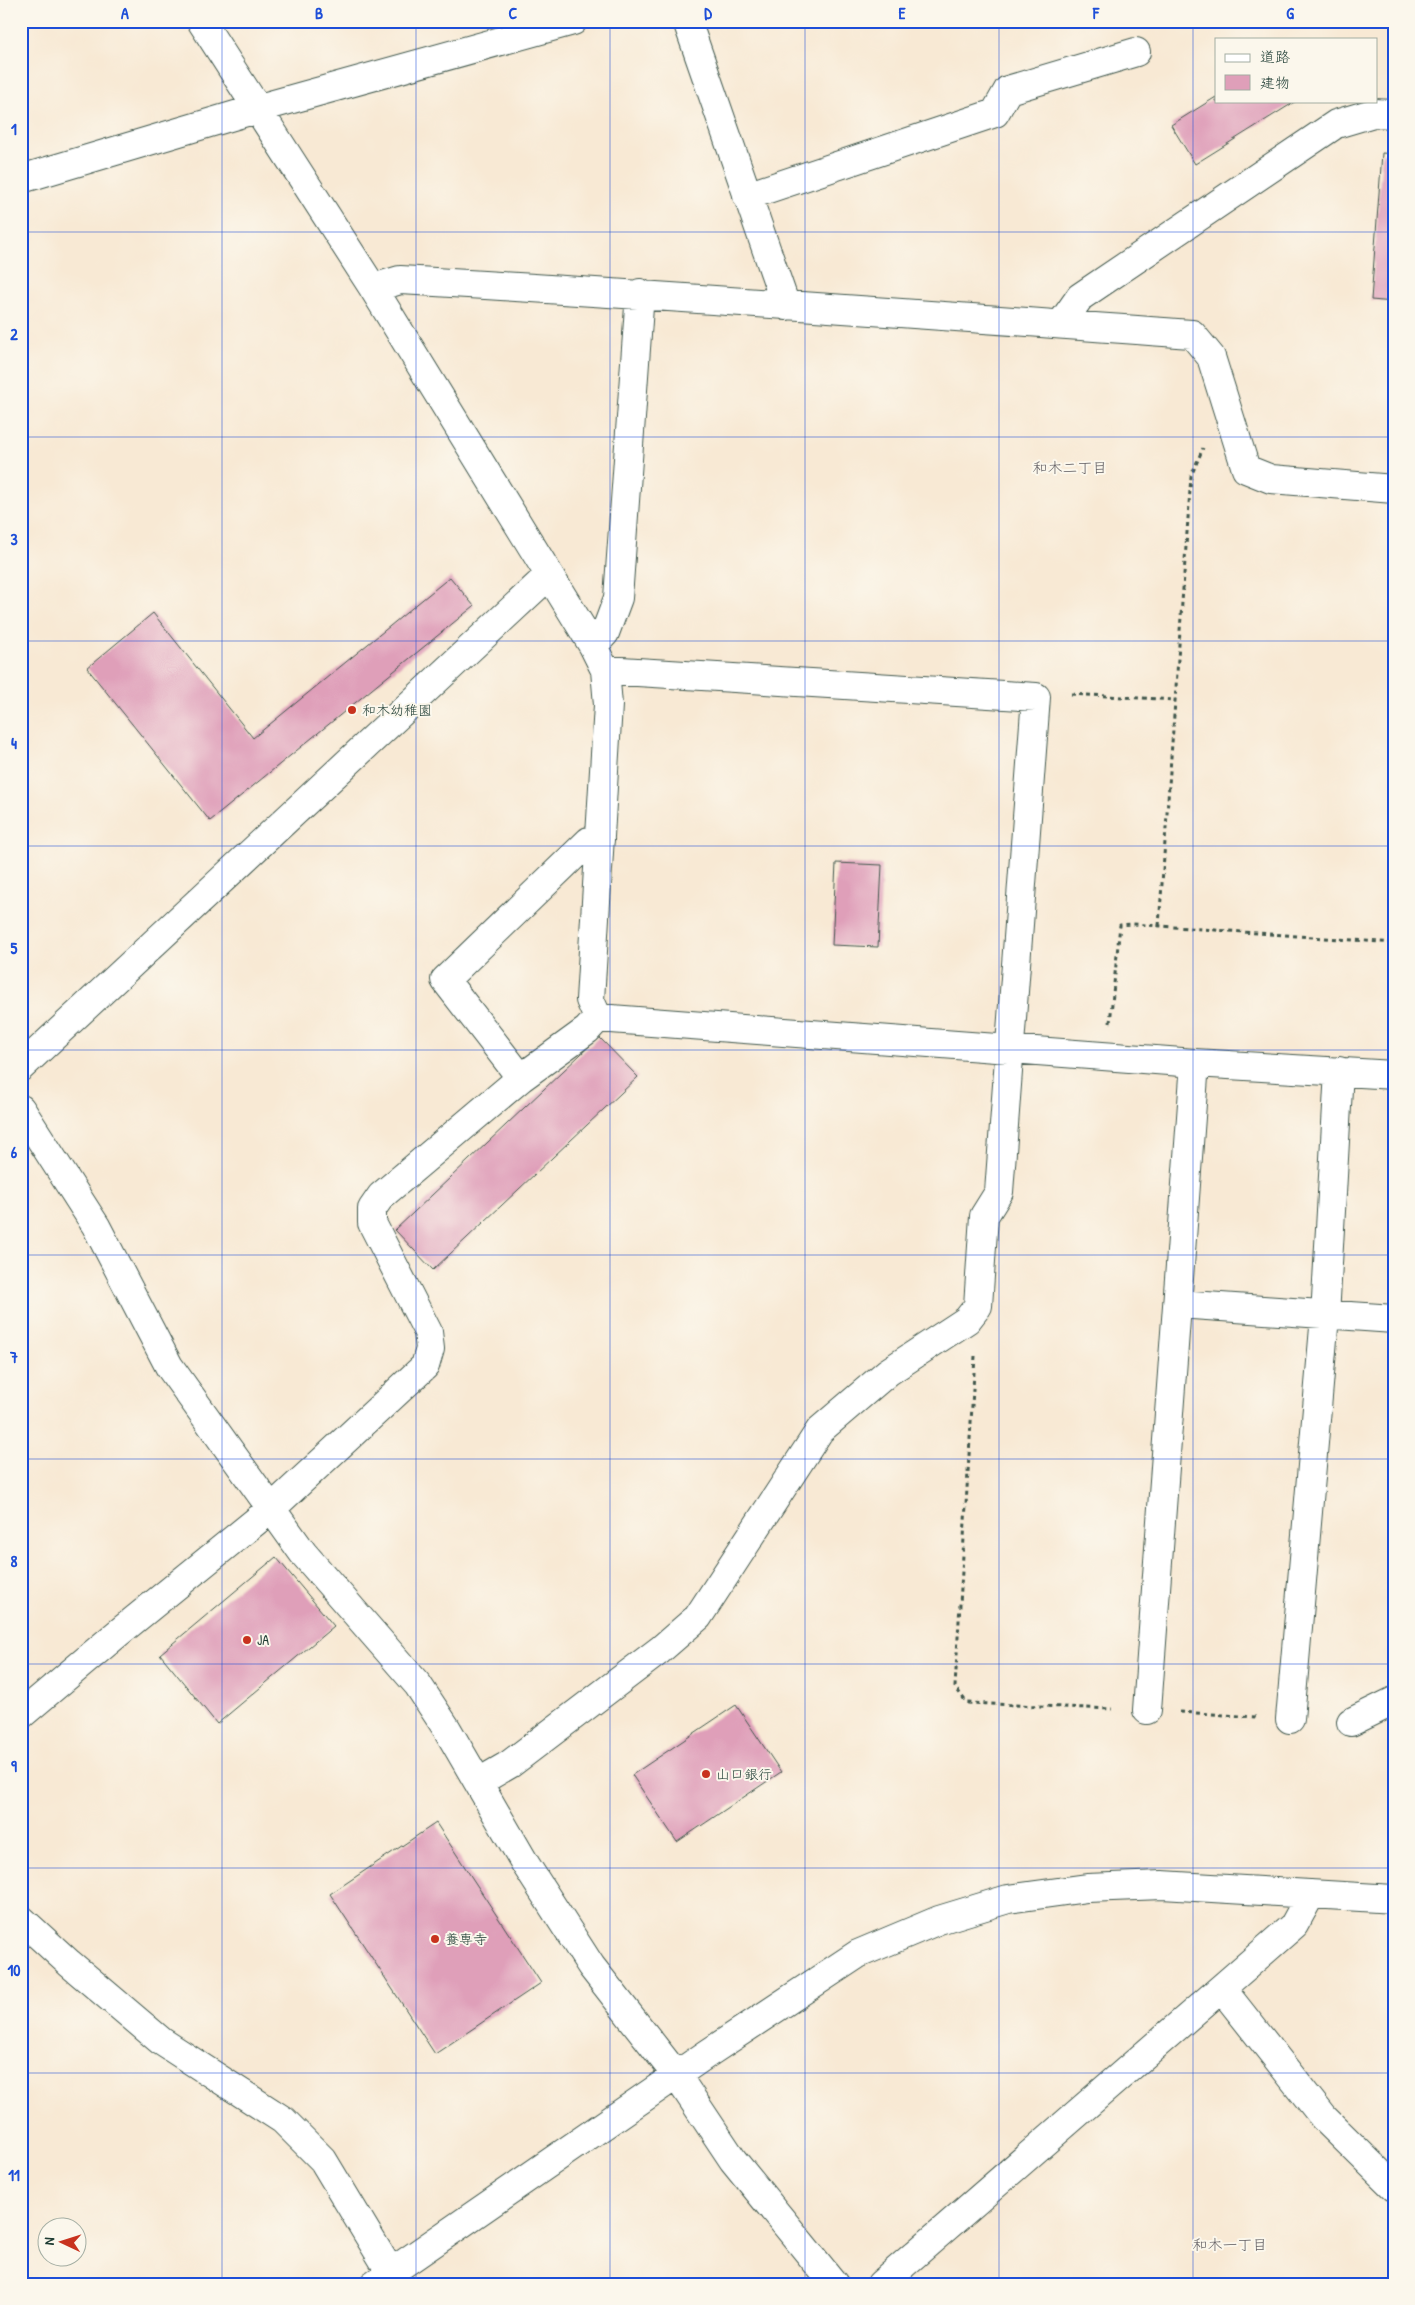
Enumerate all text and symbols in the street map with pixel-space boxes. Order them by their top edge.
text: A [121,2,129,24]
text: B [315,2,323,24]
text: C [509,2,518,24]
text: D [704,2,712,24]
text: E [898,2,906,24]
text: F [1092,2,1100,24]
text: G [1286,2,1294,24]
legend [1215,38,1378,102]
text: 道路 [1260,46,1290,67]
text: 建物 [1260,72,1290,93]
text: 1 [11,118,17,140]
text: 2 [10,323,18,345]
district label: 和木二丁目 [1032,457,1108,478]
text: 3 [10,528,18,550]
place label: 和木幼稚園 [362,700,432,719]
marker: 和木幼稚園 [346,704,358,716]
text: 4 [11,732,17,754]
text: 5 [11,937,18,959]
text: 6 [11,1141,18,1163]
text: 7 [9,1346,18,1368]
text: 8 [11,1550,18,1572]
place label: JA [257,1630,269,1649]
marker: JA [241,1634,253,1646]
text: 9 [11,1755,17,1777]
place label: 山口銀行 [716,1764,772,1783]
marker: 山口銀行 [700,1768,712,1780]
place label: 養専寺 [445,1929,487,1948]
marker: 養専寺 [429,1933,441,1945]
text: 10 [8,1959,20,1981]
text: 11 [8,2164,20,2186]
north arrow [38,2218,88,2268]
district label: 和木一丁目 [1192,2234,1268,2255]
text: N [39,2236,58,2245]

